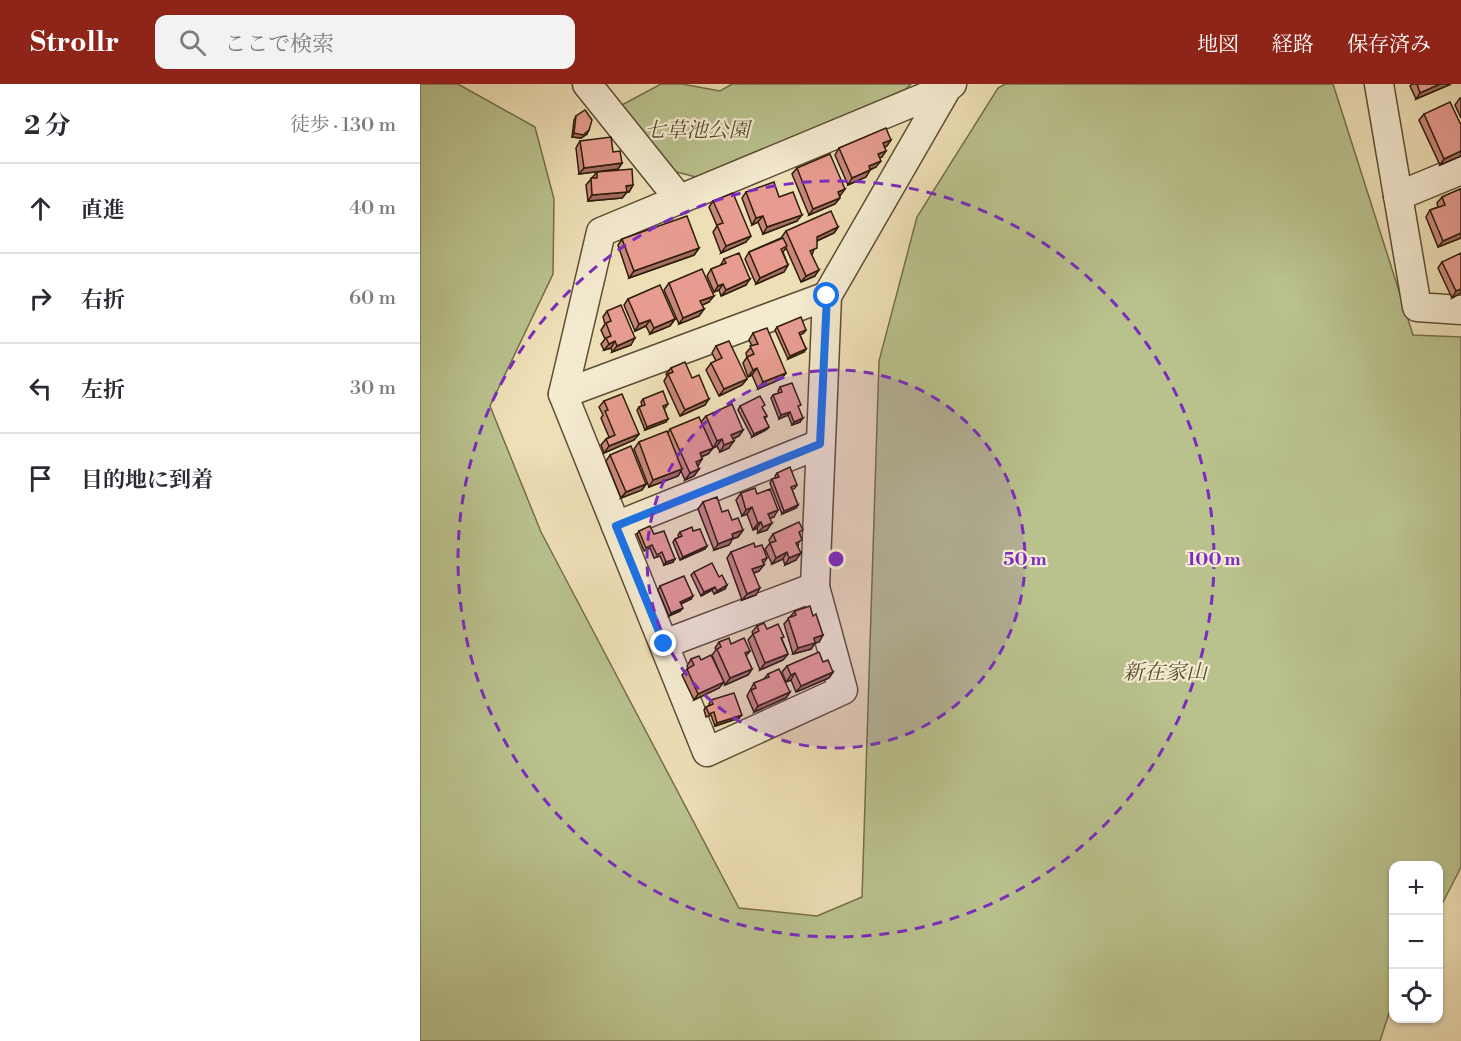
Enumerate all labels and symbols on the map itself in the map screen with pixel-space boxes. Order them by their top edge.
park label: 七草池公園 [645,118,752,144]
route start [813,282,839,308]
text: 50 m [1003,548,1047,571]
text: 100 m [1187,548,1241,571]
centre of rings [826,549,846,569]
route end [650,630,676,656]
park label: 新在家山 [1123,660,1209,686]

